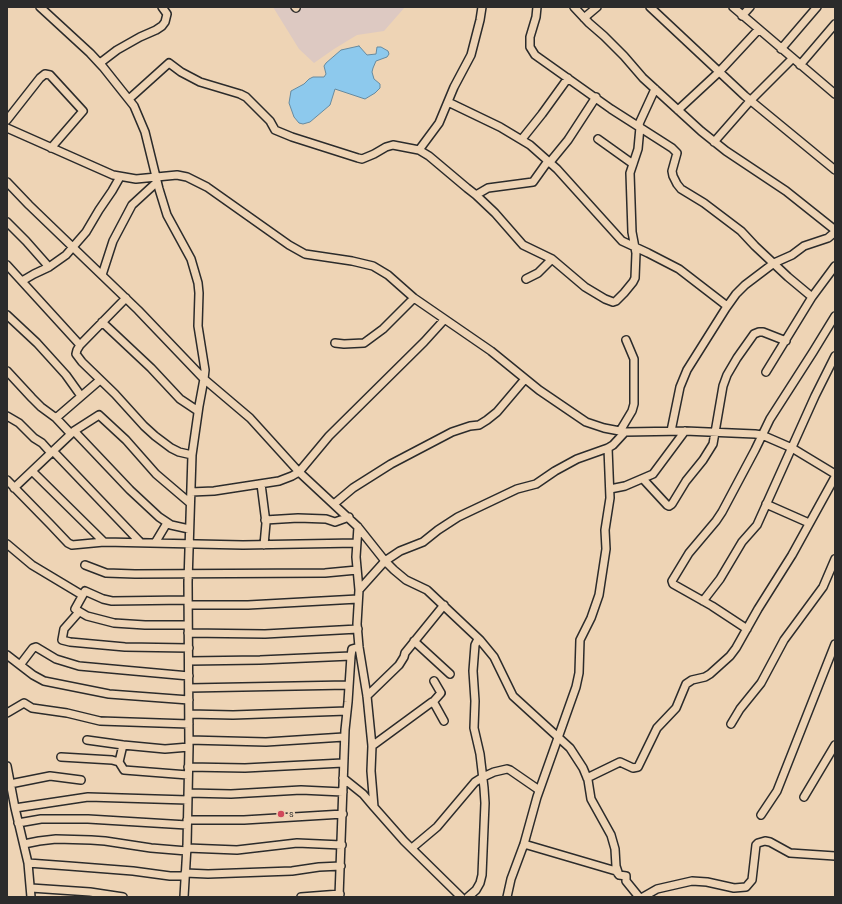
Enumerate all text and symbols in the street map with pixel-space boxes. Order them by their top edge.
place label: s [289,808,294,820]
marker: s [276,809,286,819]

